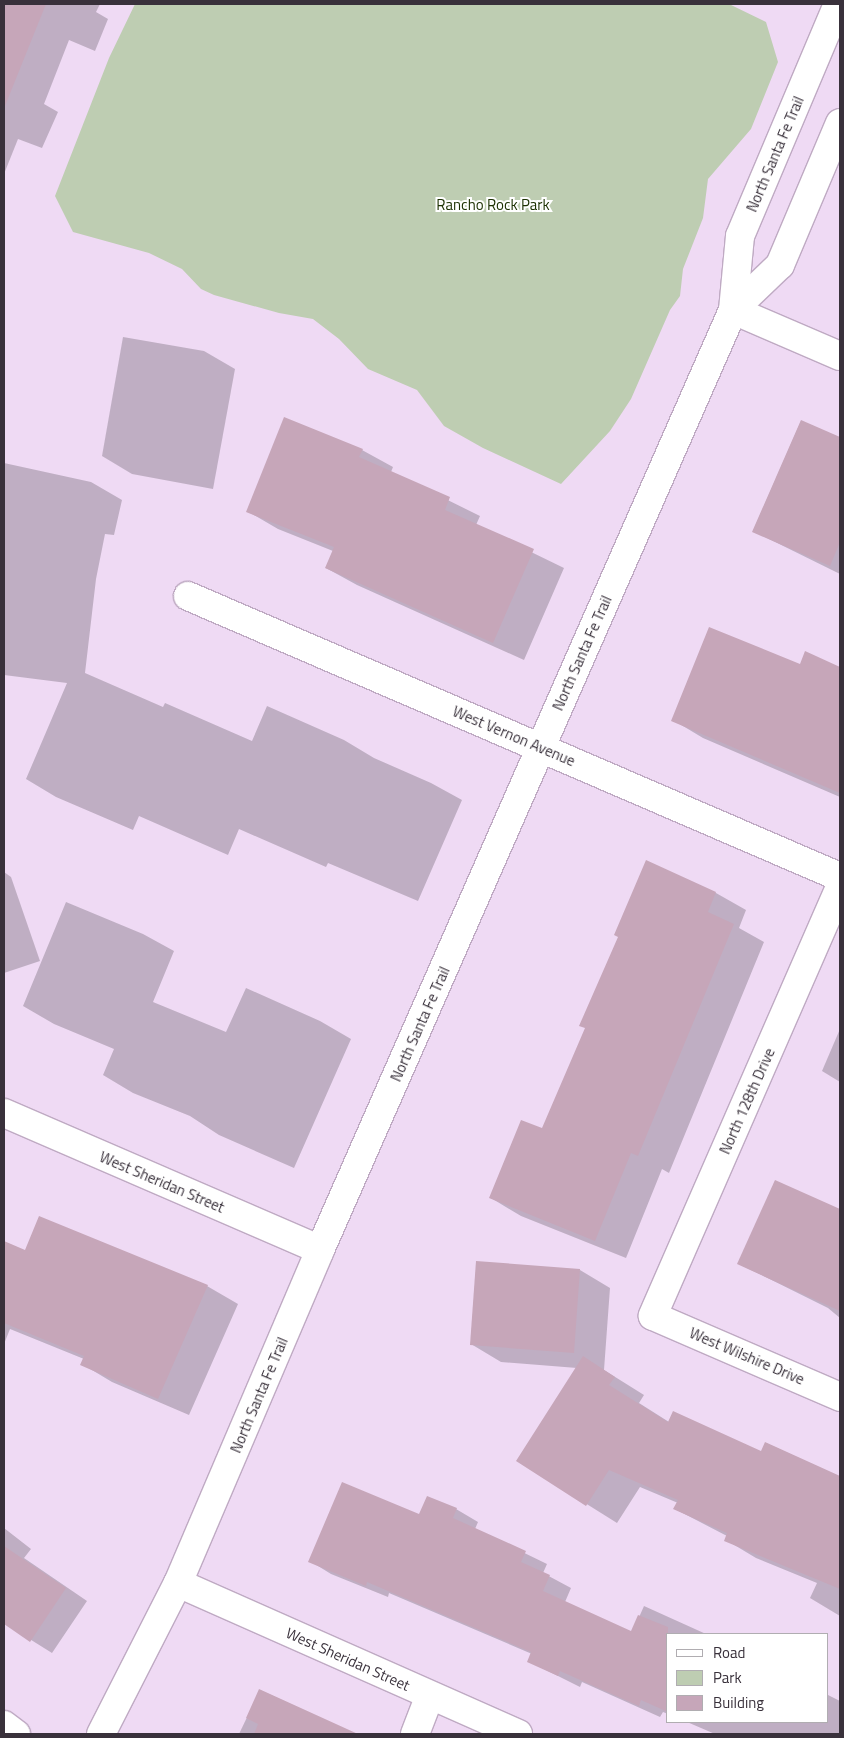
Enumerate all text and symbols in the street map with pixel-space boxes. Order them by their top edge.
street label: North Santa Fe Trail [742,93,808,215]
park label: Rancho Rock Park [436,196,550,214]
street label: North Santa Fe Trail [549,593,615,713]
street label: West Vernon Avenue [450,702,578,770]
street label: North Santa Fe Trail [387,964,453,1084]
street label: North 128th Drive [716,1045,778,1157]
street label: West Sheridan Street [97,1148,227,1216]
street label: West Wilshire Drive [687,1324,807,1388]
street label: North Santa Fe Trail [226,1334,292,1456]
street label: West Sheridan Street [283,1624,413,1694]
legend [666,1633,829,1723]
text: Road [713,1641,745,1664]
text: Park [713,1666,742,1689]
text: Building [713,1691,764,1714]

